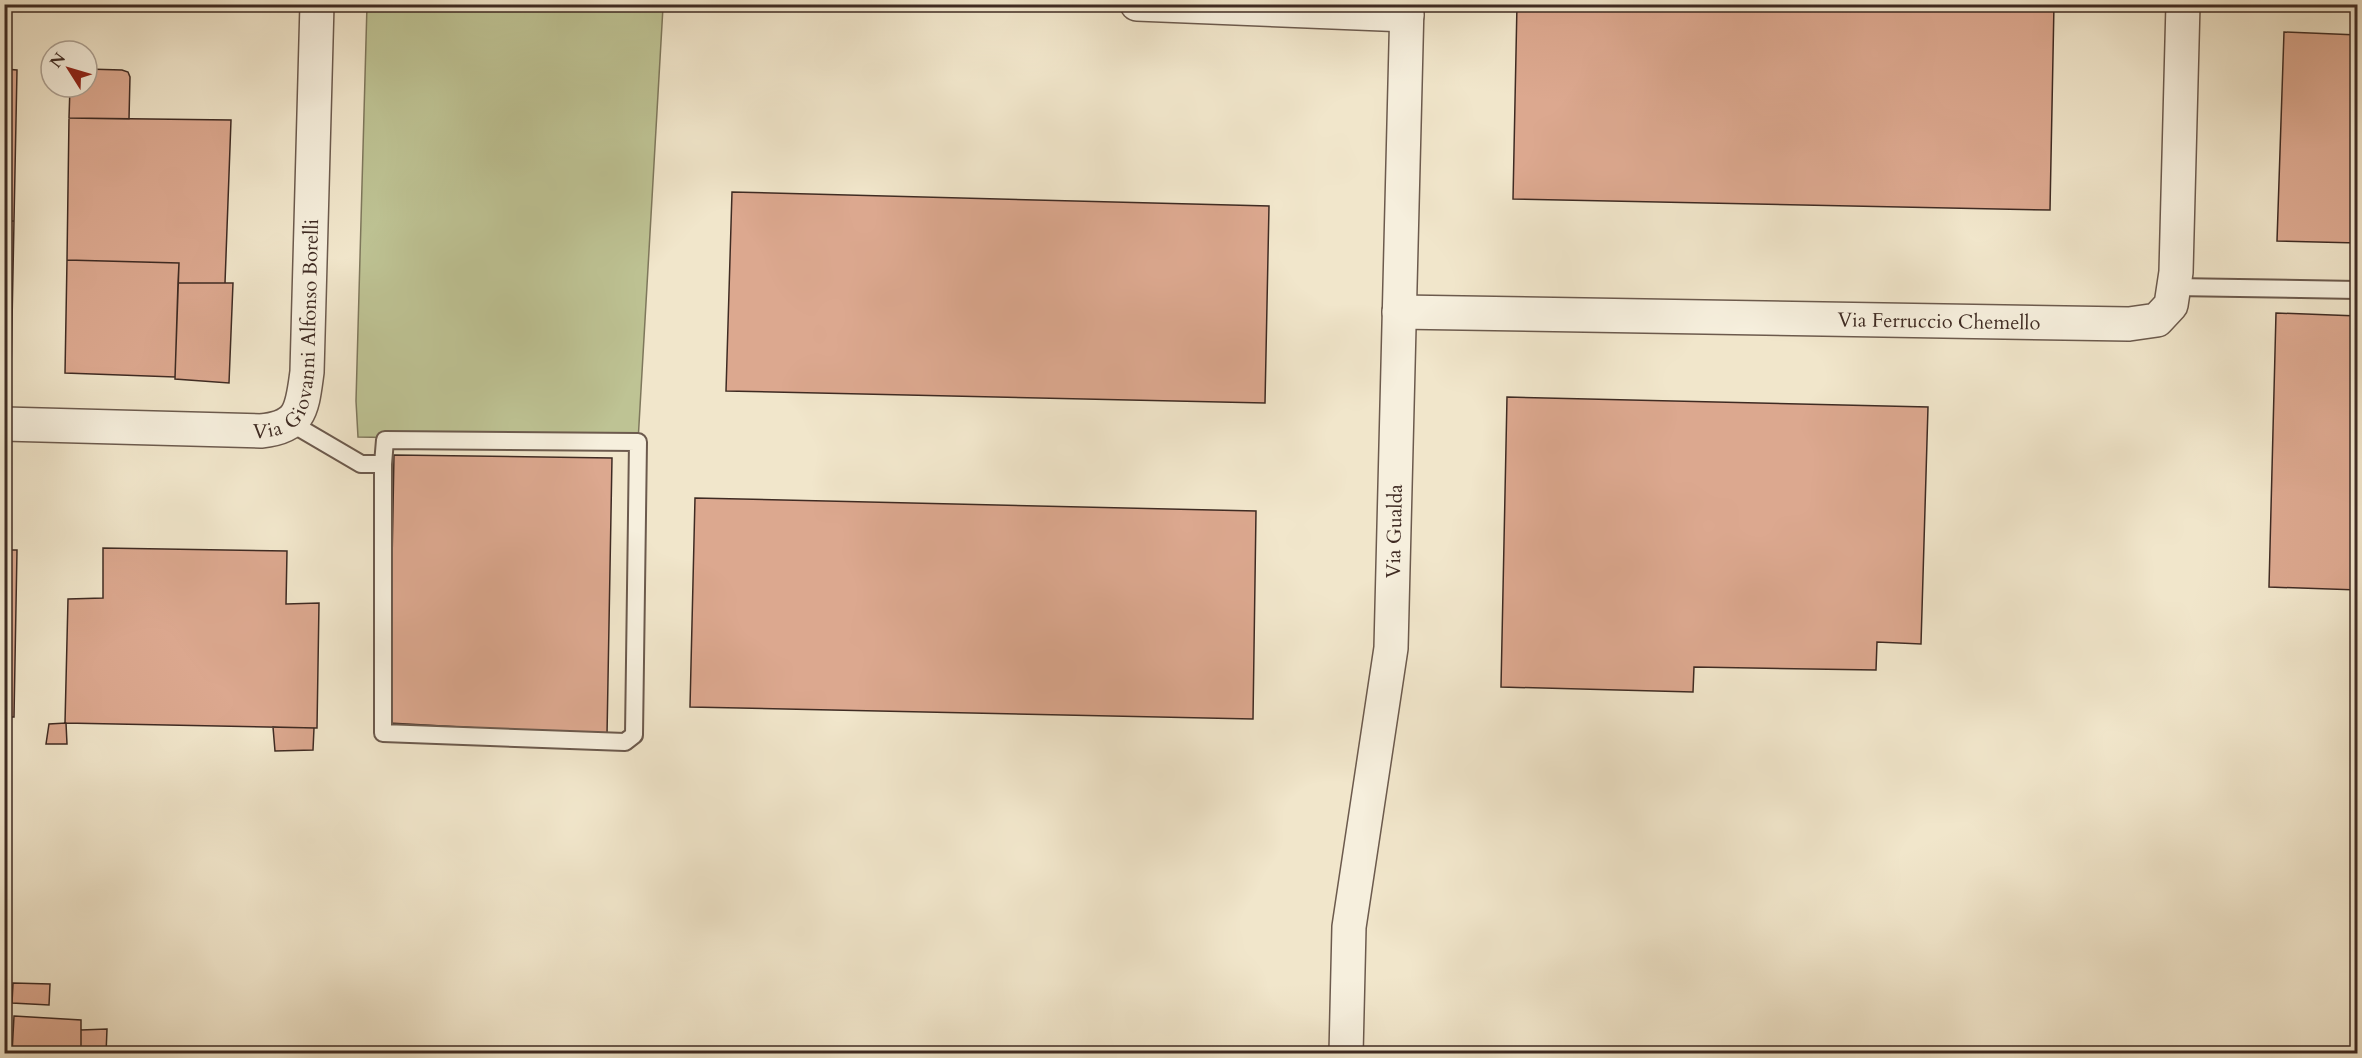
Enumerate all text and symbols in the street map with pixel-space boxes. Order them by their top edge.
north arrow [39,39,99,99]
text: N [45,48,71,73]
street label: Via Giovanni Alfonso Borelli [252,218,325,445]
street label: Via Ferruccio Chemello [1837,306,2041,336]
street label: Via Gualda [1379,483,1409,579]

